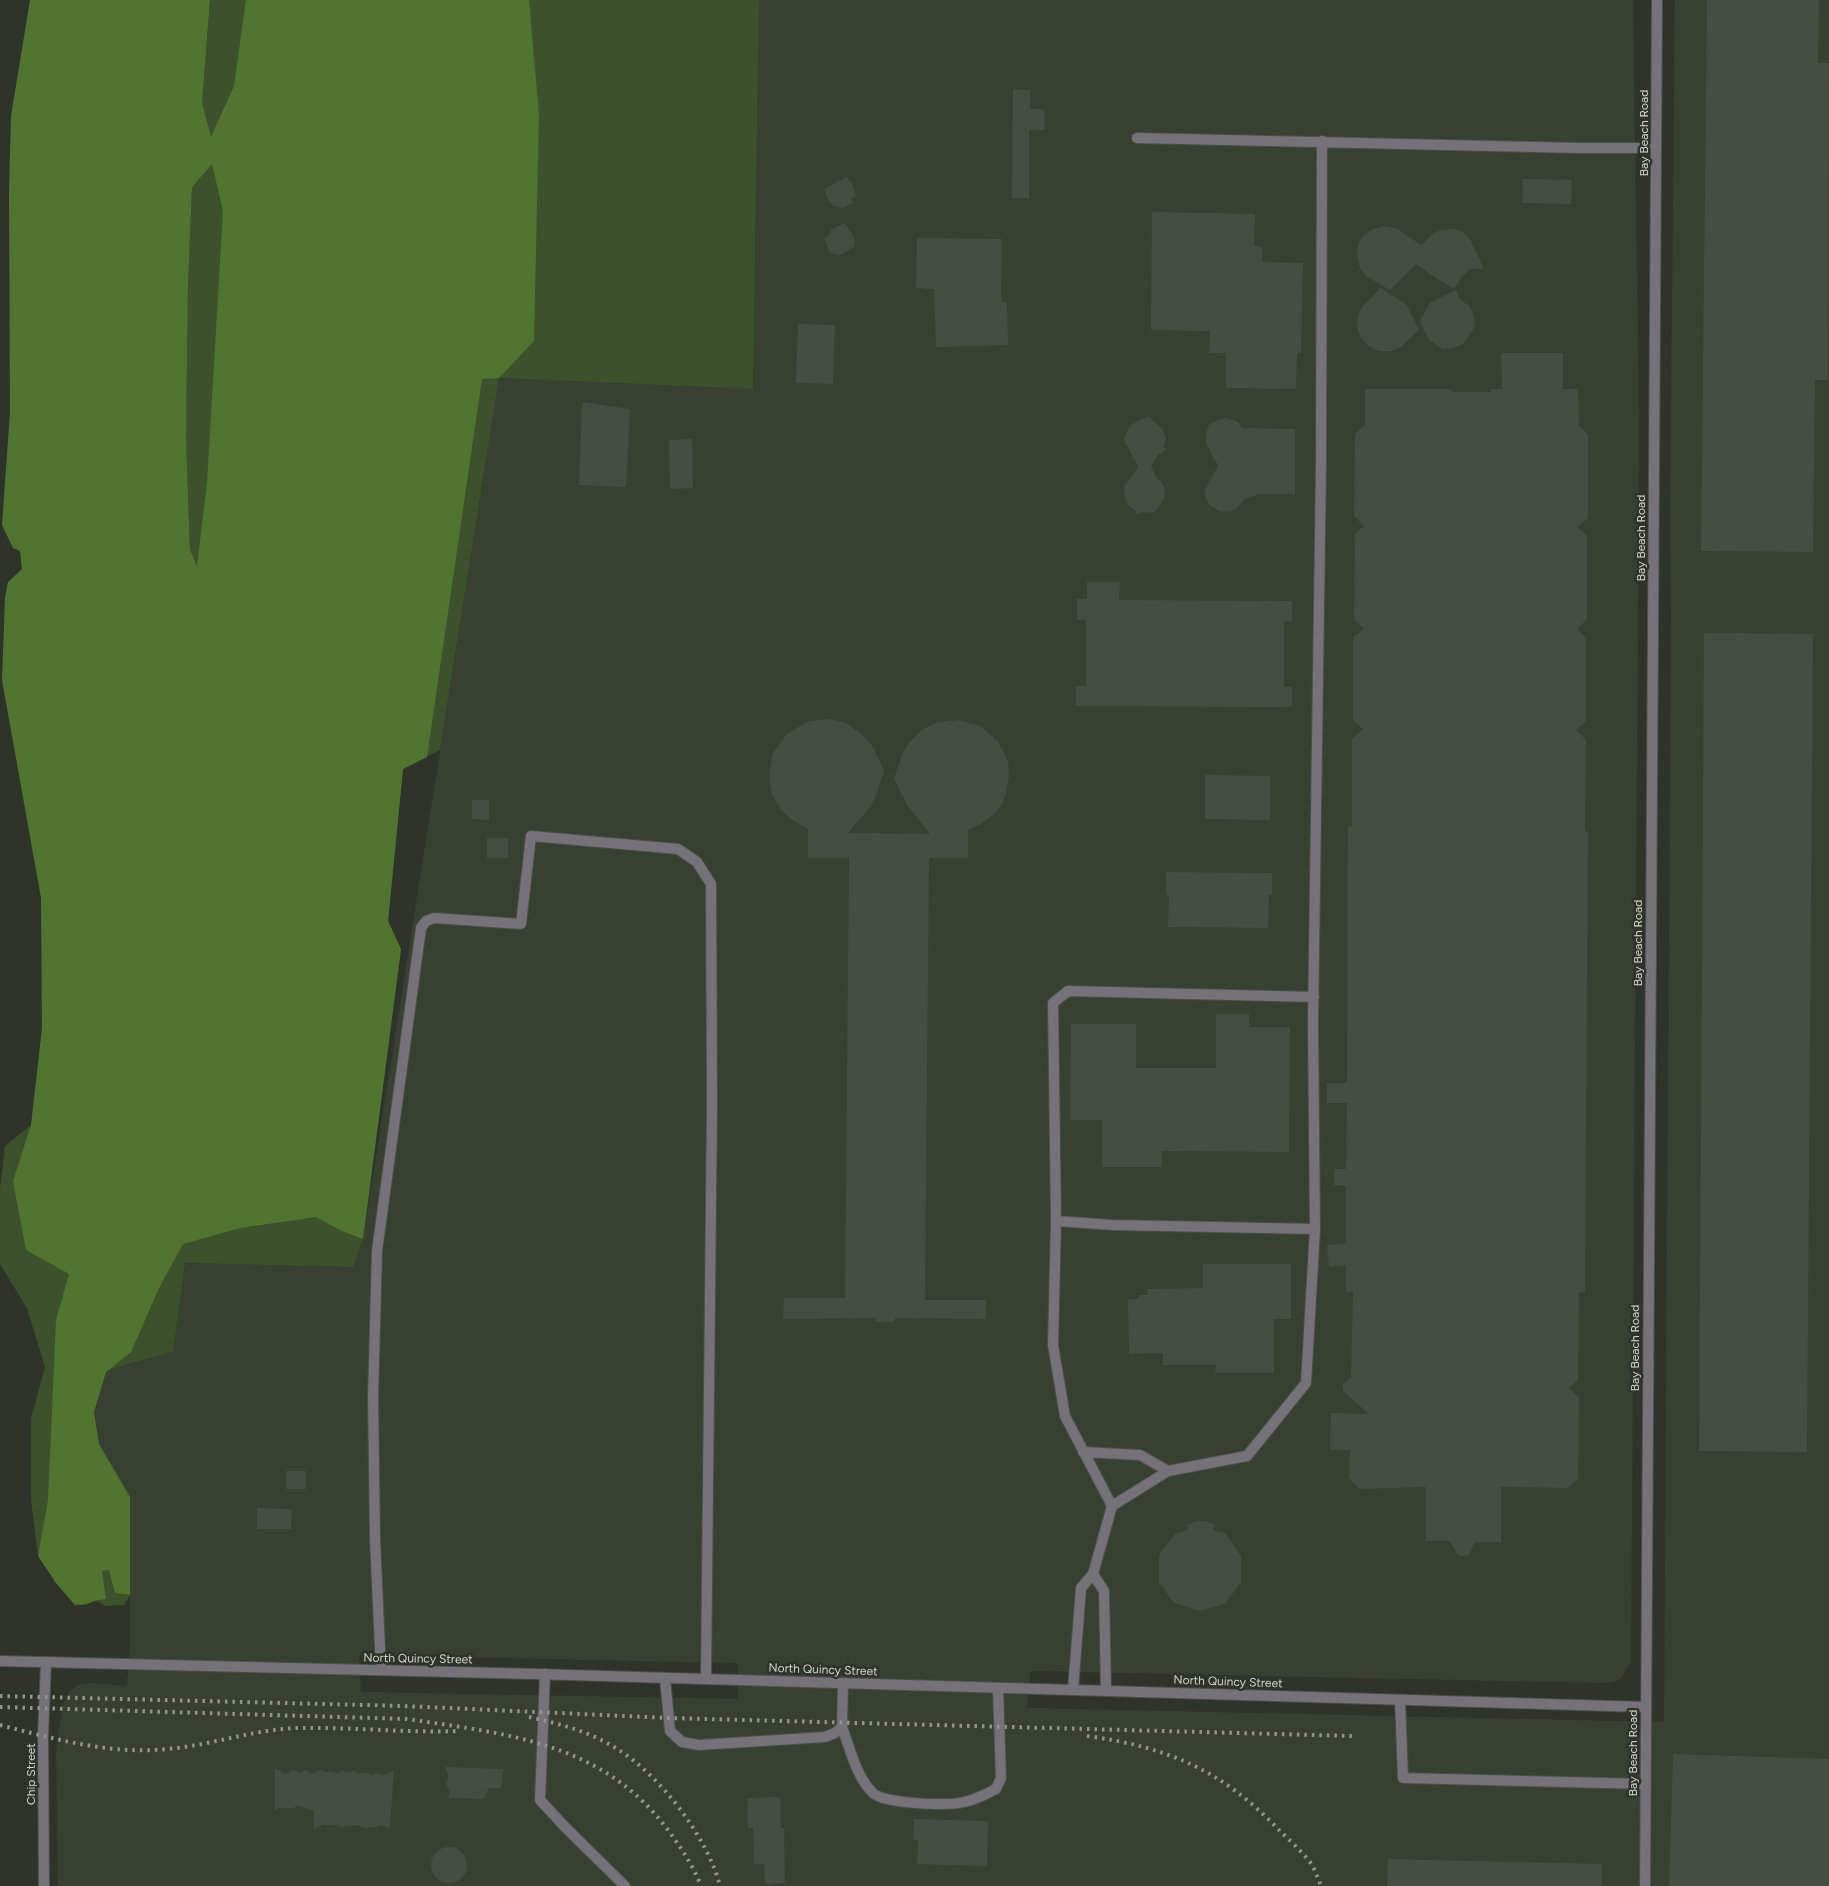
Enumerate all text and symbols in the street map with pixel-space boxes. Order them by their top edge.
street label: Bay Beach Road [1637,90,1651,176]
street label: Bay Beach Road [1634,495,1648,581]
street label: Bay Beach Road [1631,900,1645,986]
street label: Bay Beach Road [1628,1305,1642,1391]
street label: North Quincy Street [363,1651,473,1667]
street label: North Quincy Street [768,1661,878,1679]
street label: North Quincy Street [1173,1673,1283,1691]
street label: Bay Beach Road [1626,1710,1640,1796]
street label: Chip Street [24,1743,38,1805]

